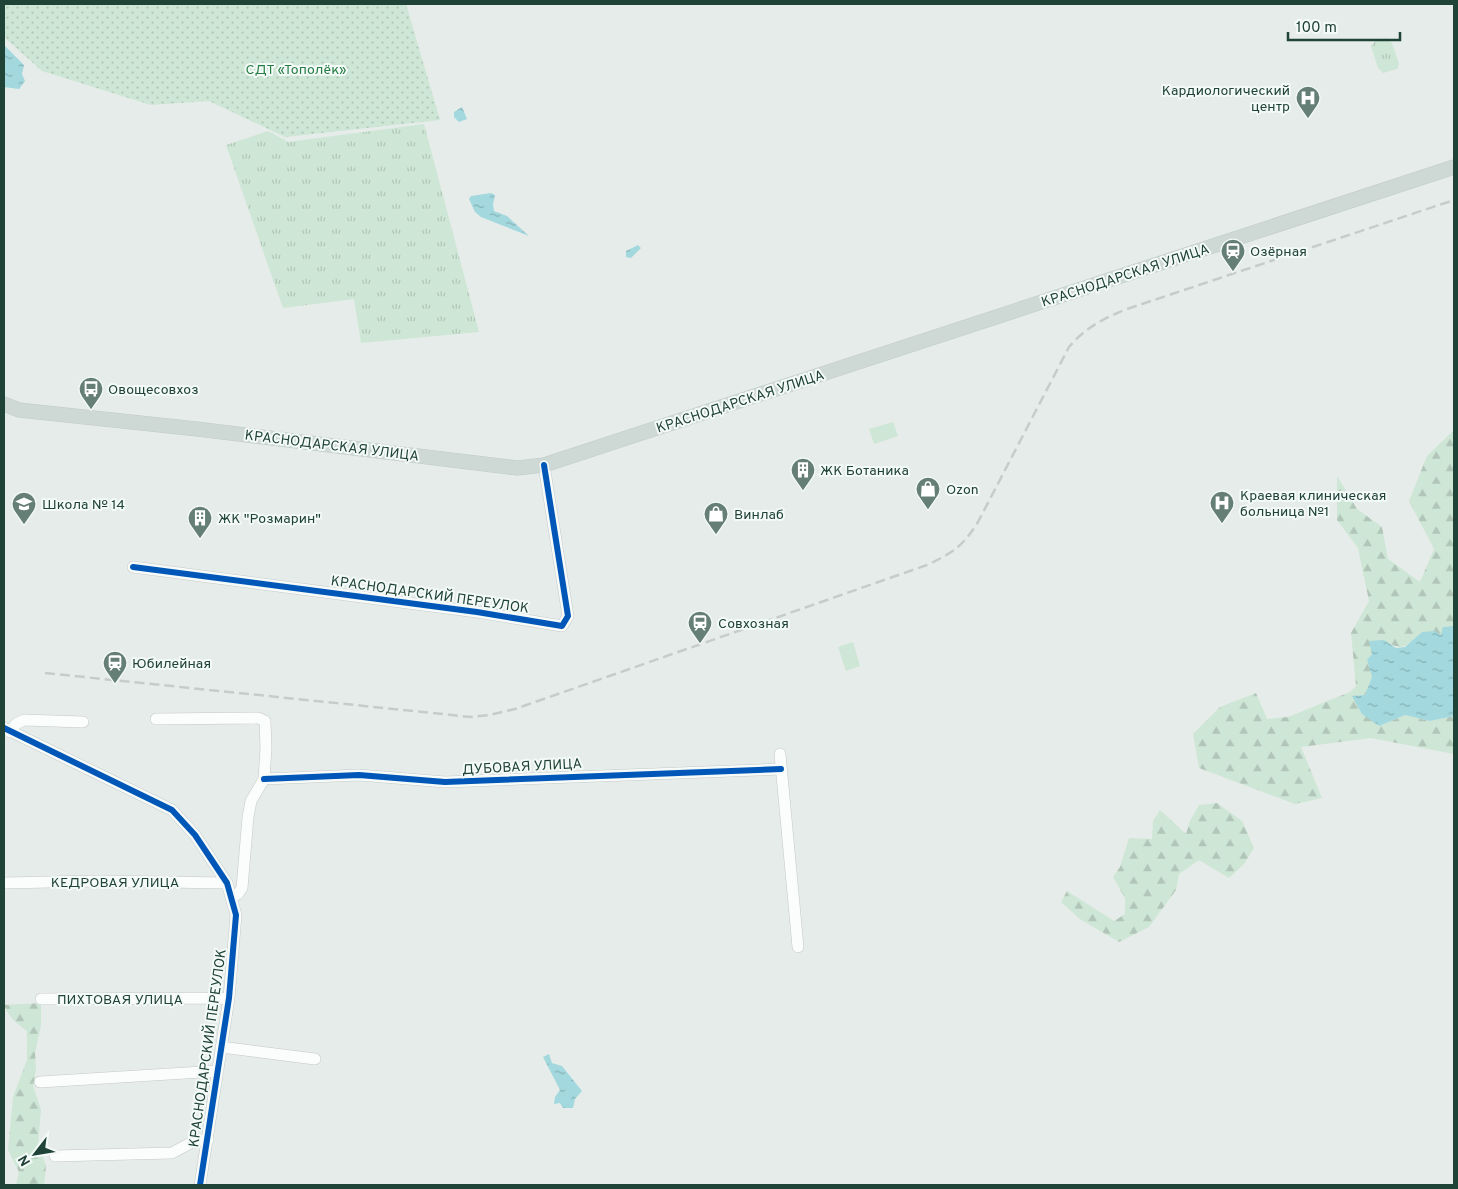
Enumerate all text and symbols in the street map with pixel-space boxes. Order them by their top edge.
scale bar [1288,10,1400,42]
text: 100 m [1296,19,1337,38]
park label: СДТ «Тополёк» [246,62,346,79]
place label: Кардиологический центр [1162,83,1290,116]
hospital icon: Кардиологический центр [1295,85,1321,119]
station icon: Озёрная [1220,238,1246,272]
street label: КРАСНОДАРСКАЯ УЛИЦА [1039,241,1212,312]
place label: Озёрная [1250,244,1307,261]
street label: КРАСНОДАРСКАЯ УЛИЦА [654,367,827,438]
bus stop icon: Овощесовхоз [78,376,104,410]
place label: Овощесовхоз [108,382,199,399]
street label: КРАСНОДАРСКАЯ УЛИЦА [244,427,420,466]
building icon: ЖК Ботаника [790,457,816,491]
place label: ЖК Ботаника [820,463,909,480]
shop icon: Ozon [915,476,941,510]
place label: Ozon [946,482,979,499]
place label: Краевая клиническая больница №1 [1240,488,1387,521]
hospital icon: Краевая клиническая больница №1 [1209,490,1235,524]
school or university icon: Школа № 14 [11,491,37,525]
place label: Школа № 14 [42,497,125,514]
shop icon: Винлаб [703,501,729,535]
building icon: ЖК "Розмарин" [187,505,213,539]
place label: Винлаб [734,507,784,524]
place label: ЖК "Розмарин" [218,511,321,528]
street label: КРАСНОДАРСКИЙ ПЕРЕУЛОК [329,572,530,618]
station icon: Совхозная [687,610,713,644]
place label: Совхозная [718,616,789,633]
station icon: Юбилейная [102,650,128,684]
place label: Юбилейная [132,656,211,673]
street label: ДУБОВАЯ УЛИЦА [462,756,583,779]
street label: КЕДРОВАЯ УЛИЦА [51,875,179,892]
street label: КРАСНОДАРСКИЙ ПЕРЕУЛОК [185,948,231,1149]
street label: ПИХТОВАЯ УЛИЦА [57,992,183,1009]
north arrow [10,1129,60,1179]
text: N [15,1151,35,1169]

